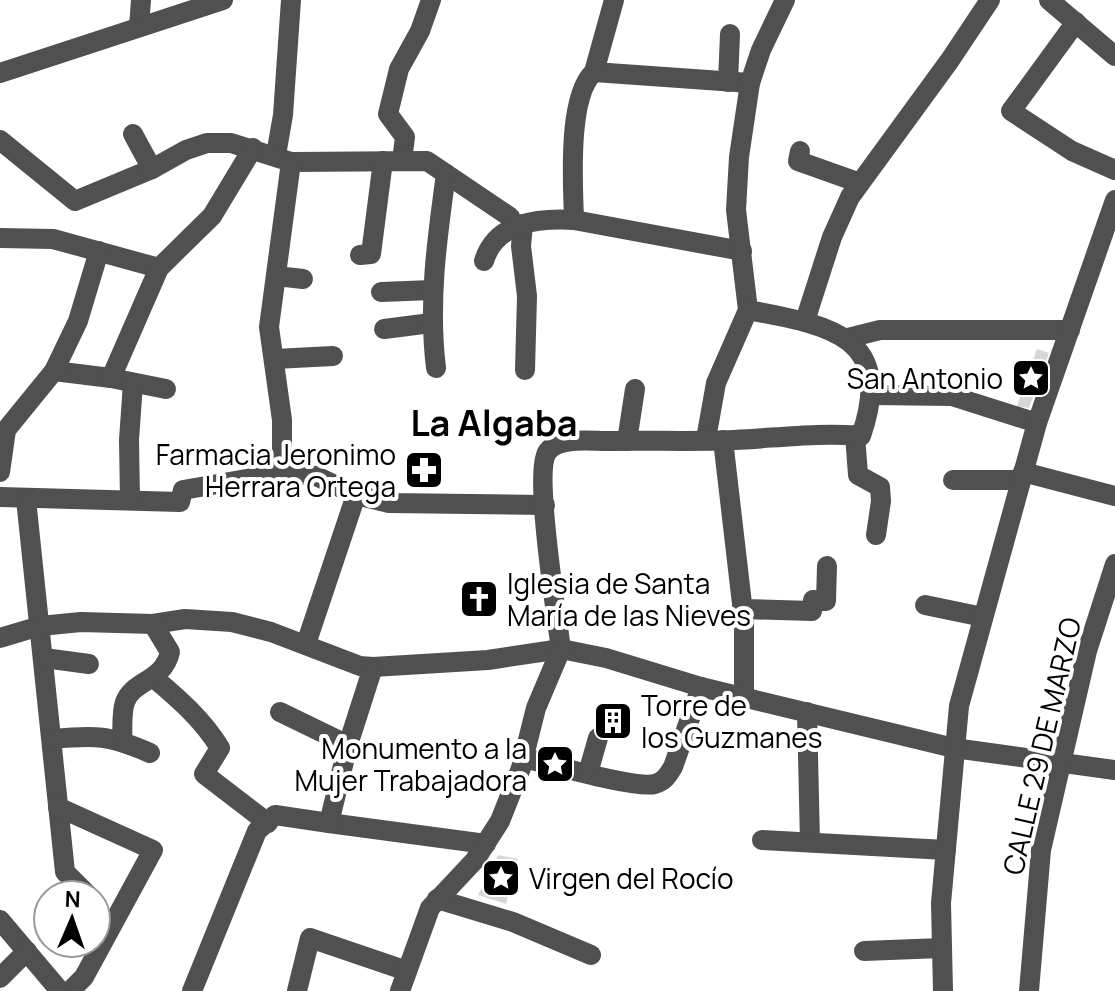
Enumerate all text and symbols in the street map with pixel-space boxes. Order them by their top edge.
place icon: San Antonio [1010,357,1052,399]
place label: San Antonio [847,359,1003,397]
district label: La Algaba [410,398,578,447]
place label: Farmacia Jeronimo Herrara Ortega [156,435,396,505]
pharmacy icon: Farmacia Jeronimo Herrara Ortega [403,449,445,491]
place label: Iglesia de Santa María de las Nieves [507,564,751,634]
church icon: Iglesia de Santa María de las Nieves [458,578,500,620]
street label: CALLE 29 DE MARZO [993,614,1089,878]
place label: Torre de los Guzmanes [641,686,822,756]
building icon: Torre de los Guzmanes [592,700,634,742]
place label: Monumento a la Mujer Trabajadora [294,729,527,799]
place icon: Monumento a la Mujer Trabajadora [534,743,576,785]
place icon: Virgen del Rocío [480,857,522,899]
place label: Virgen del Rocío [529,859,734,897]
north arrow [32,879,112,959]
text: N [64,884,81,914]

